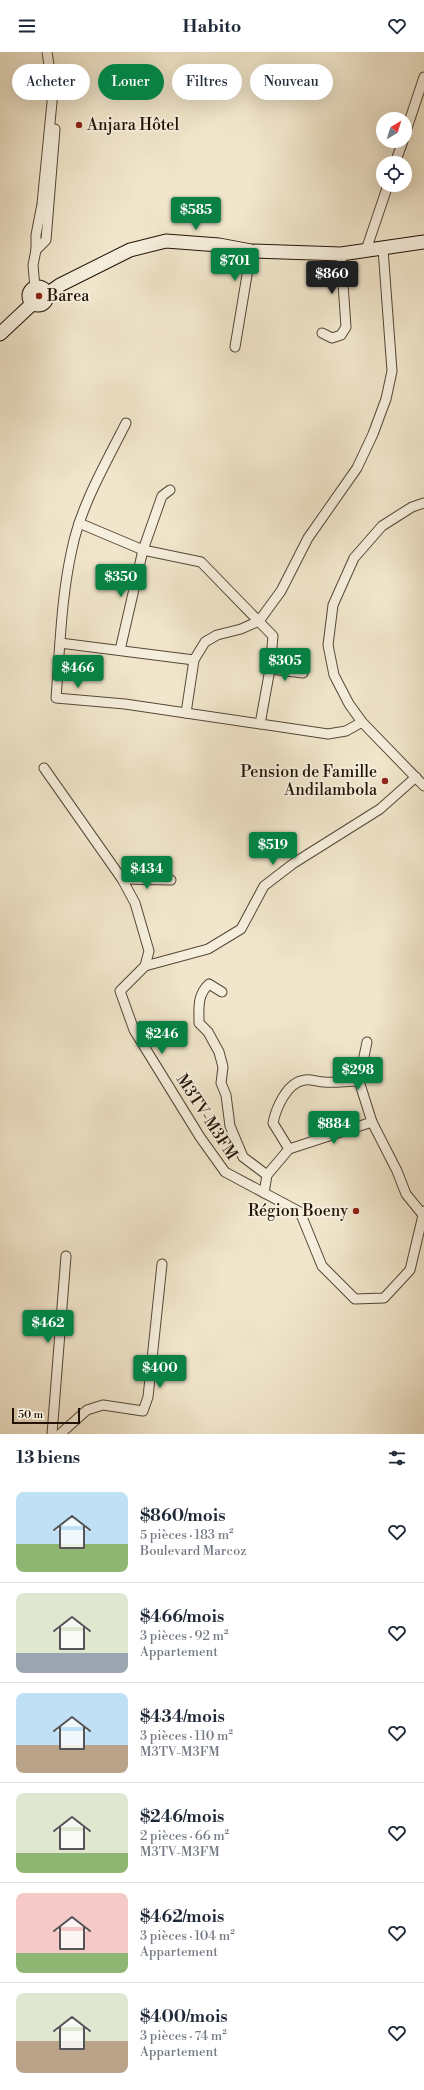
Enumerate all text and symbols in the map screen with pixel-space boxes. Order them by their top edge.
icon: menu [16,15,38,37]
text: Habito [183,15,241,38]
icon: heart [386,15,408,37]
chip: Acheter [12,64,90,100]
chip: Louer [98,64,164,100]
chip: Filtres [172,64,242,100]
chip: Nouveau [250,64,333,100]
north arrow [376,112,412,148]
map controls [376,112,412,192]
place label: Anjara Hôtel [86,115,179,135]
marker: Anjara Hôtel [74,120,84,130]
button: locate [376,156,412,192]
pin: $585 [172,197,220,231]
text: $585 [180,202,212,218]
pin: $701 [211,248,259,282]
text: $701 [220,253,250,269]
pin: $860 [308,261,356,295]
text: $860 [315,266,349,282]
place label: Barea [46,286,90,306]
marker: Barea [34,291,44,301]
pin: $350 [97,564,145,598]
text: $350 [104,569,138,585]
pin: $305 [261,648,309,682]
text: $305 [268,653,302,669]
pin: $466 [54,655,102,689]
text: $466 [62,660,94,676]
place label: Pension de Famille Andilambola [240,762,378,800]
marker: Pension de Famille Andilambola [380,776,390,786]
pin: $519 [249,832,297,866]
text: $519 [258,837,288,853]
pin: $434 [123,856,171,890]
text: $434 [130,861,164,877]
pin: $246 [138,1021,186,1055]
text: $246 [146,1026,178,1042]
pin: $298 [334,1057,382,1091]
text: $298 [342,1062,374,1078]
street label: M3TV-M3FM [172,1070,242,1164]
pin: $884 [310,1111,358,1145]
text: $884 [317,1116,351,1132]
place label: Région Boeny [248,1201,348,1221]
marker: Région Boeny [351,1206,361,1216]
pin: $462 [24,1310,72,1344]
text: $462 [32,1315,64,1331]
pin: $400 [136,1355,184,1389]
text: $400 [142,1360,178,1376]
scale bar [12,1406,80,1425]
text: 50 m [18,1408,43,1422]
text: 13 biens [16,1447,80,1469]
icon: filters [386,1447,408,1469]
text: $860/mois [140,1505,225,1527]
icon: home [48,1508,96,1556]
icon: heart [386,1521,408,1543]
text: 5 pièces · 183 m² [140,1527,234,1543]
text: Boulevard Marcoz [140,1543,246,1559]
text: $466/mois [140,1606,224,1628]
icon: home [48,1609,96,1657]
icon: heart [386,1622,408,1644]
text: 3 pièces · 92 m² [140,1628,228,1644]
text: Appartement [140,1644,218,1660]
text: $434/mois [140,1706,225,1728]
icon: home [48,1709,96,1757]
icon: heart [386,1722,408,1744]
text: 3 pièces · 110 m² [140,1728,233,1744]
text: M3TV-M3FM [140,1744,220,1760]
text: $246/mois [140,1806,224,1828]
icon: home [48,1809,96,1857]
icon: heart [386,1822,408,1844]
text: 2 pièces · 66 m² [140,1828,229,1844]
text: M3TV-M3FM [140,1844,220,1860]
text: $462/mois [140,1906,224,1928]
icon: home [48,1909,96,1957]
icon: heart [386,1922,408,1944]
text: 3 pièces · 104 m² [140,1928,235,1944]
text: Appartement [140,1944,218,1960]
text: $400/mois [140,2006,228,2028]
icon: home [48,2009,96,2057]
icon: heart [386,2022,408,2044]
text: 3 pièces · 74 m² [140,2028,227,2044]
text: Appartement [140,2044,218,2060]

